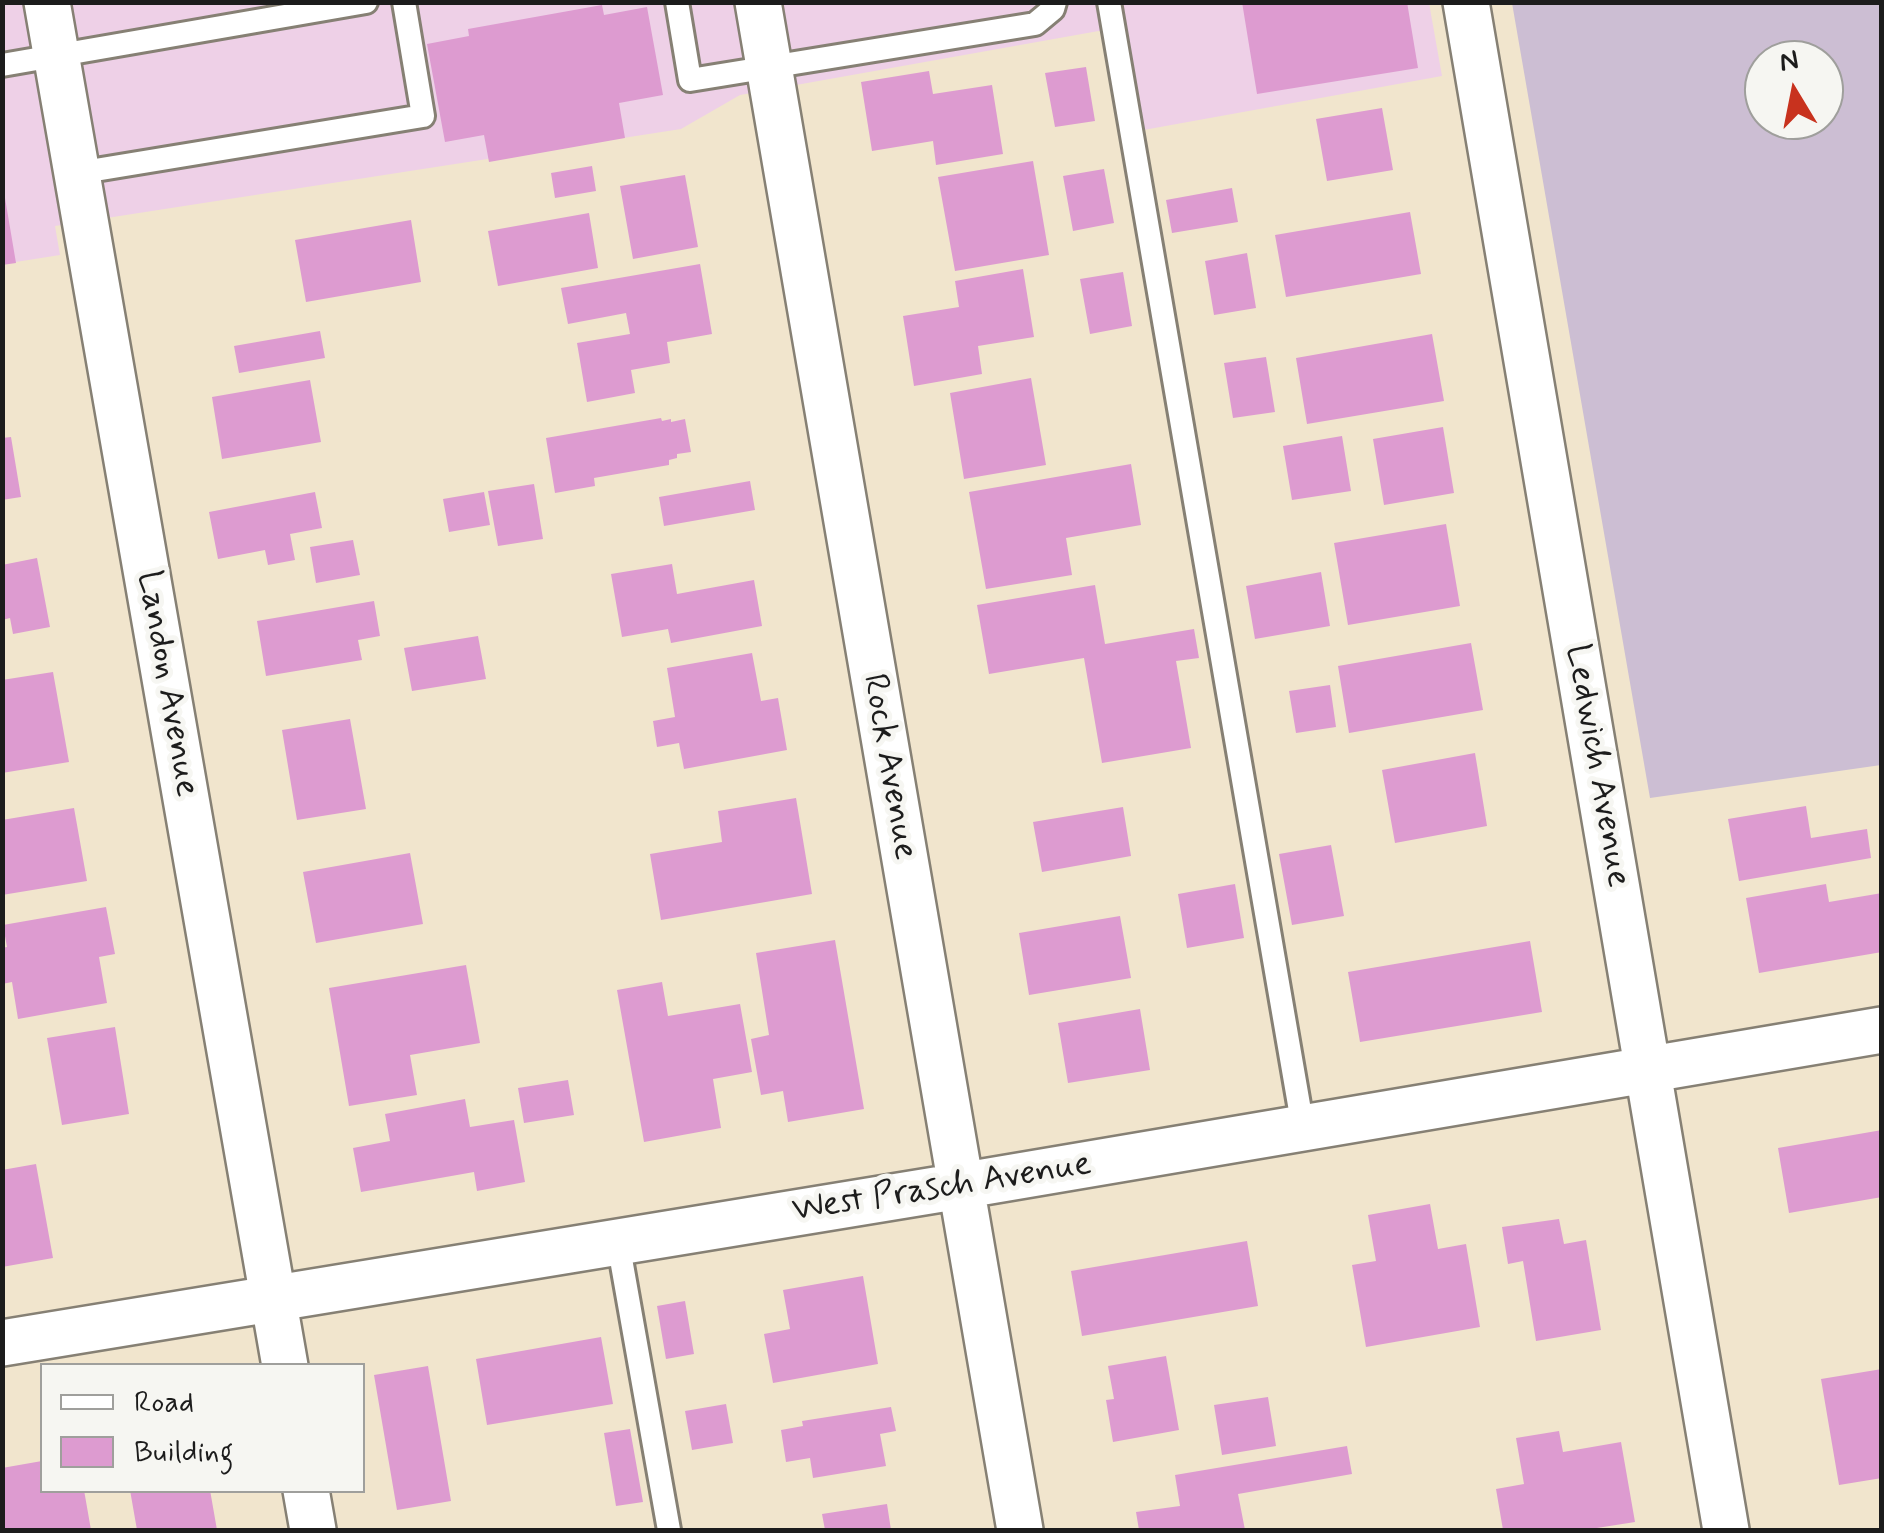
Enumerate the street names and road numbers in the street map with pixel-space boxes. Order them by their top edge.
street label: Landon Avenue [125,568,207,800]
street label: Ledwich Avenue [1554,641,1638,891]
street label: Rock Avenue [851,671,925,863]
street label: West Prasch Avenue [790,1145,1094,1233]

